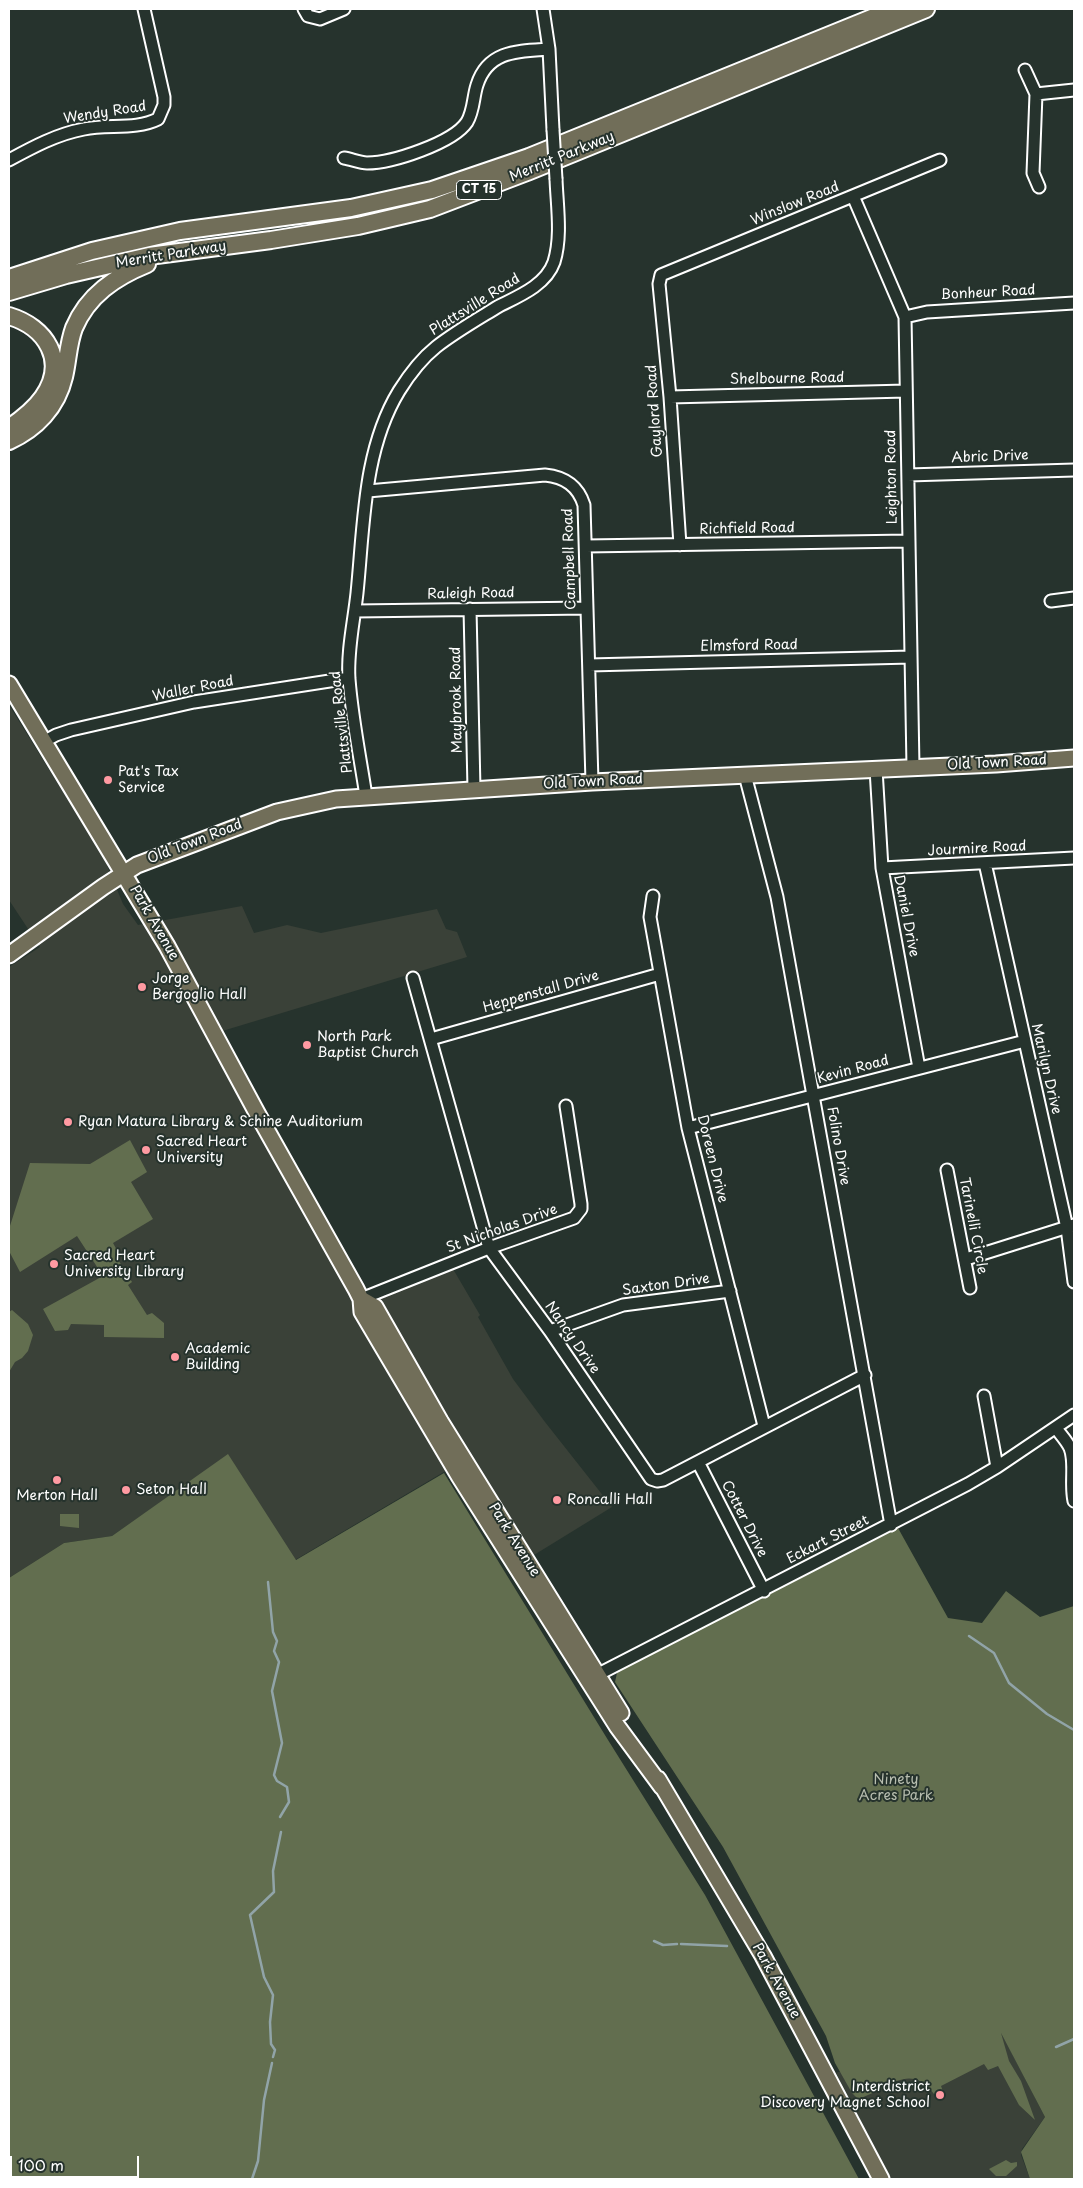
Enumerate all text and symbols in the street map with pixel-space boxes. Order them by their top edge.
street label: Wendy Road [62,98,148,128]
street label: Merritt Parkway [507,128,617,186]
street label: Winslow Road [748,179,842,229]
road number: CT 15 [456,180,502,200]
street label: Merritt Parkway [115,238,227,272]
street label: Plattsville Road [427,271,523,339]
street label: Bonheur Road [940,282,1036,304]
street label: Gaylord Road [643,364,667,458]
street label: Shelbourne Road [730,370,844,388]
street label: Leighton Road [883,429,901,525]
street label: Abric Drive [951,447,1029,467]
street label: Campbell Road [560,508,580,610]
street label: Richfield Road [699,520,795,538]
street label: Raleigh Road [427,585,515,603]
street label: Elmsford Road [700,637,798,655]
street label: Maybrook Road [448,646,466,754]
street label: Plattsville Road [327,670,357,774]
street label: Waller Road [151,673,235,705]
street label: Old Town Road [947,752,1047,774]
place label: Pat's Tax Service [118,764,179,796]
street label: Old Town Road [543,771,643,793]
marker: Pat's Tax Service [102,774,114,786]
street label: Old Town Road [145,816,245,868]
street label: Jourmire Road [927,838,1027,860]
street label: Daniel Drive [890,874,922,958]
street label: Park Avenue [126,883,182,963]
street label: Heppenstall Drive [481,967,601,1017]
place label: Jorge Bergoglio Hall [152,971,247,1004]
marker: Jorge Bergoglio Hall [136,981,148,993]
street label: Marilyn Drive [1027,1022,1065,1116]
place label: North Park Baptist Church [317,1029,419,1062]
marker: North Park Baptist Church [301,1039,313,1051]
street label: Kevin Road [815,1052,891,1088]
street label: Folino Drive [823,1105,853,1187]
street label: Doreen Drive [693,1113,731,1205]
place label: Ryan Matura Library & Schine Auditorium [78,1114,363,1130]
marker: Ryan Matura Library & Schine Auditorium [62,1116,74,1128]
place label: Sacred Heart University [156,1134,247,1166]
marker: Sacred Heart University [140,1144,152,1156]
street label: Tarinelli Circle [955,1176,991,1276]
street label: St Nicholas Drive [444,1201,560,1257]
place label: Sacred Heart University Library [64,1248,184,1280]
marker: Sacred Heart University Library [48,1258,60,1270]
street label: Saxton Drive [621,1271,711,1299]
street label: Nancy Drive [541,1299,603,1377]
place label: Academic Building [185,1341,250,1374]
marker: Academic Building [169,1351,181,1363]
marker: Merton Hall [51,1474,63,1486]
street label: Cotter Drive [717,1478,771,1560]
place label: Seton Hall [136,1482,207,1498]
marker: Seton Hall [120,1484,132,1496]
place label: Merton Hall [16,1488,98,1504]
place label: Roncalli Hall [567,1492,652,1508]
marker: Roncalli Hall [551,1494,563,1506]
street label: Park Avenue [485,1500,543,1580]
street label: Eckart Street [784,1512,872,1568]
park label: Ninety Acres Park [859,1772,933,1804]
street label: Park Avenue [748,1940,804,2022]
place label: Interdistrict Discovery Magnet School [760,2079,930,2112]
marker: Interdistrict Discovery Magnet School [934,2089,946,2101]
scale bar [12,2146,141,2178]
text: 100 m [18,2153,64,2176]

